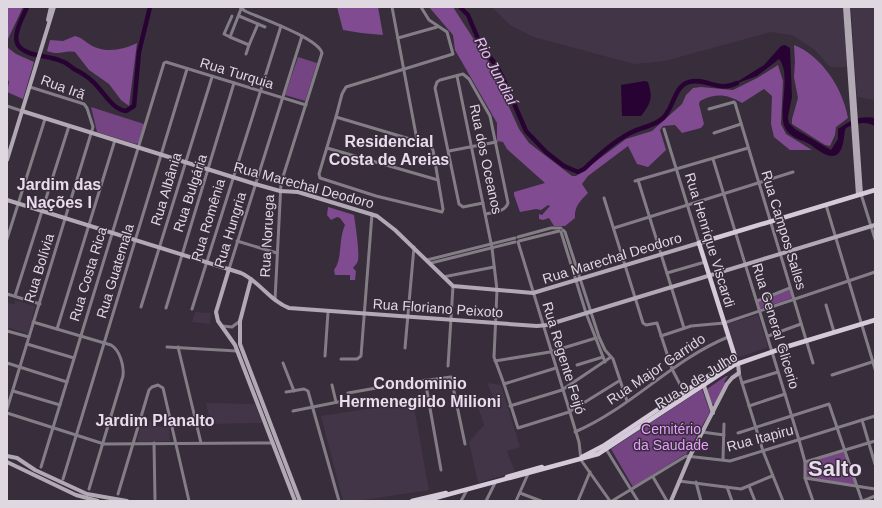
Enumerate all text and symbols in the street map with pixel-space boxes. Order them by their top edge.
water label: Rio Jundiaí [471,34,522,110]
street label: Rua Turquia [198,54,276,92]
street label: Rua Irã [39,72,88,102]
street label: Rua dos Oceanos [467,103,505,215]
district label: Residencial Costa de Areias [329,133,449,168]
street label: Rua Albânia [147,150,185,227]
street label: Rua Bulgária [170,152,210,234]
street label: Rua Marechal Deodoro [232,159,376,212]
street label: Rua Campos Salles [758,168,810,292]
street label: Rua Henrique Viscardi [682,171,738,309]
district label: Jardim das Nações I [17,176,101,211]
street label: Rua Romênia [188,177,228,263]
street label: Rua Hungria [211,190,249,270]
street label: Rua Noruega [257,194,277,278]
street label: Rua Guatemala [93,222,137,320]
street label: Rua Costa Rica [66,225,110,323]
street label: Rua Marechal Deodoro [540,229,684,287]
street label: Rua Bolívia [21,231,57,305]
street label: Rua General Glicerio [749,261,803,391]
street label: Rua Floriano Peixoto [372,295,504,321]
street label: Rua Regente Feijó [539,300,589,416]
street label: Rua Major Garrido [604,330,708,408]
street label: Rua 9 de Julho [652,348,740,412]
district label: Condominio Hermenegildo Milioni [339,375,501,410]
district label: Jardim Planalto [95,412,215,429]
park label: Cemitério da Saudade [633,421,709,453]
street label: Rua Itapiru [725,421,795,455]
district label: Salto [808,456,862,481]

